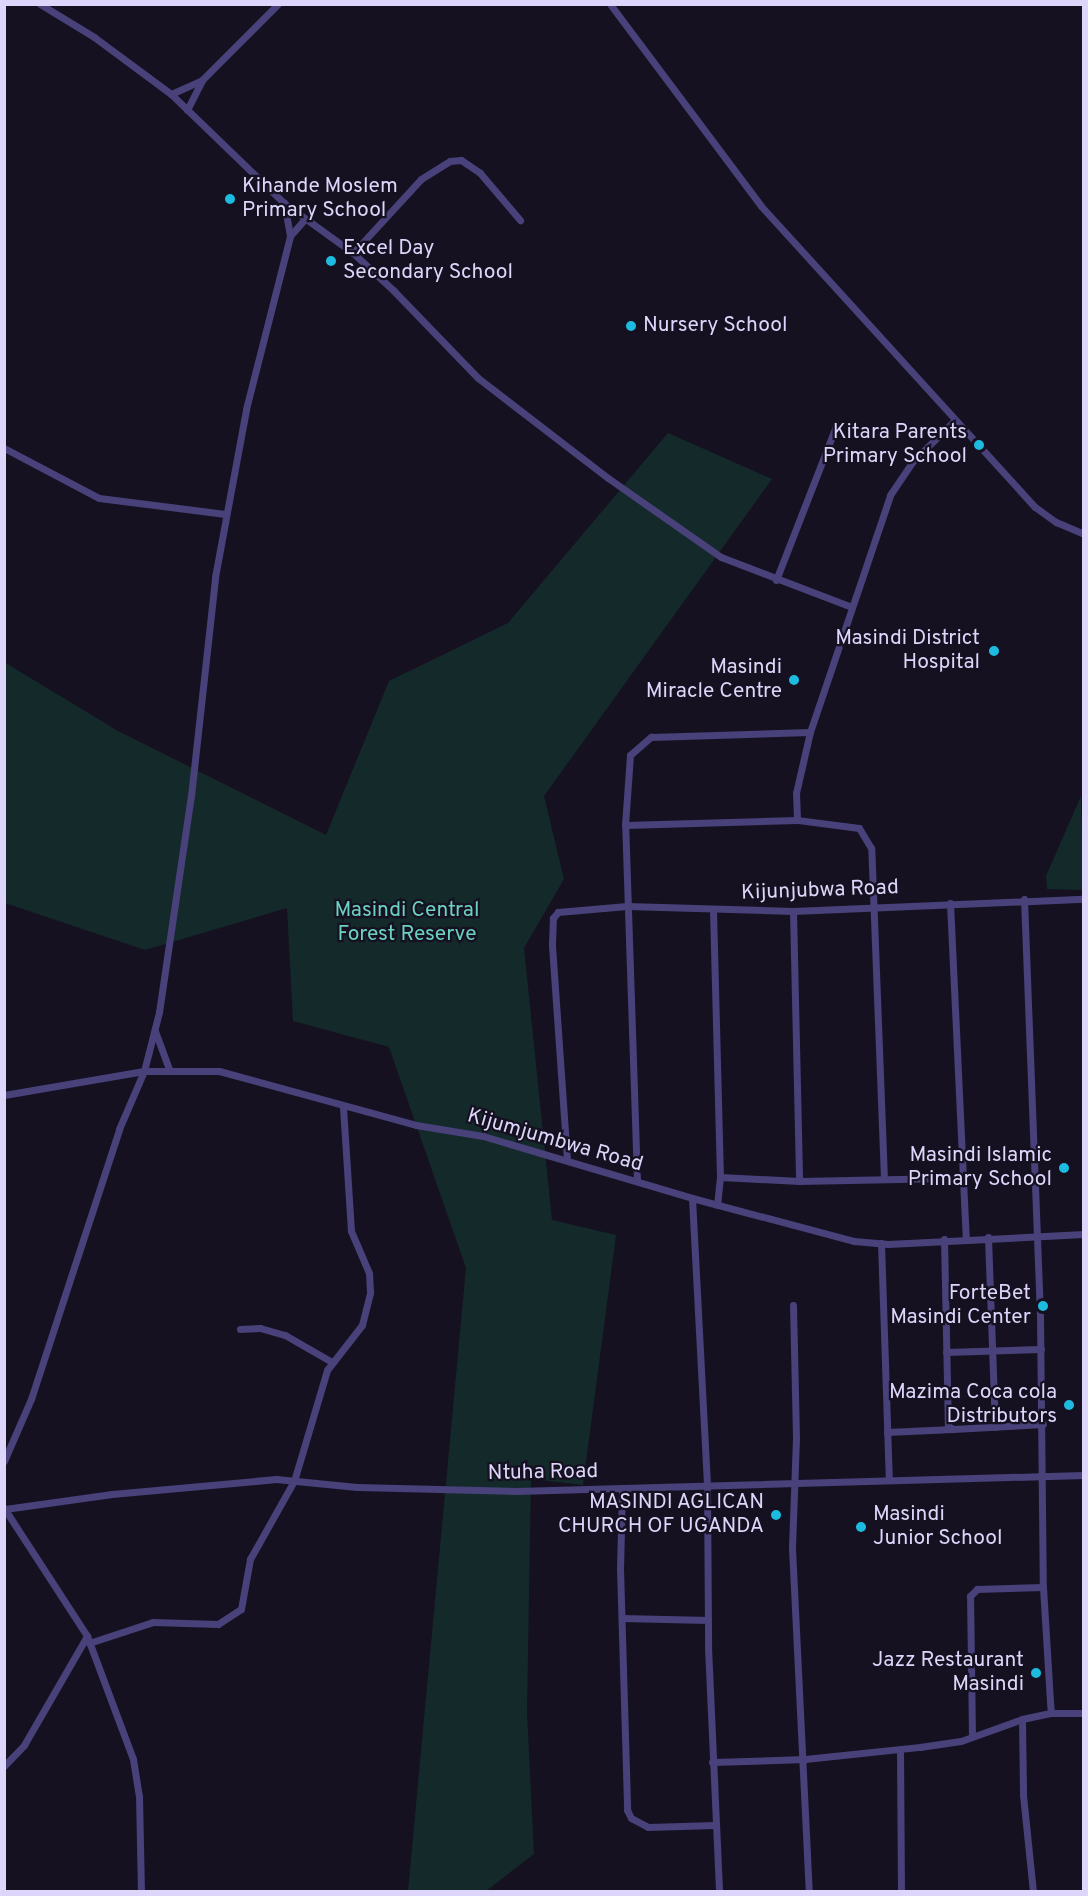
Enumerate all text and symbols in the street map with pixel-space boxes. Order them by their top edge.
place label: Kihande Moslem Primary School [242,174,398,224]
marker: Kihande Moslem Primary School [223,192,237,206]
place label: Excel Day Secondary School [343,236,513,286]
marker: Excel Day Secondary School [324,254,338,268]
place label: Nursery School [643,313,787,339]
marker: Nursery School [624,319,638,333]
place label: Kitara Parents Primary School [823,420,967,470]
marker: Kitara Parents Primary School [972,438,986,452]
place label: Masindi District Hospital [835,626,980,676]
marker: Masindi District Hospital [985,642,1003,660]
place label: Masindi Miracle Centre [646,655,782,705]
marker: Masindi Miracle Centre [787,673,801,687]
street label: Kijunjubwa Road [741,876,899,906]
park label: Masindi Central Forest Reserve [335,898,479,948]
street label: Kijumjumbwa Road [464,1104,646,1178]
place label: Masindi Islamic Primary School [908,1143,1052,1193]
marker: Masindi Islamic Primary School [1057,1161,1071,1175]
place label: ForteBet Masindi Center [890,1281,1031,1331]
marker: ForteBet Masindi Center [1036,1299,1050,1313]
place label: Mazima Coca cola Distributors [889,1380,1057,1430]
marker: Mazima Coca cola Distributors [1062,1398,1076,1412]
street label: Ntuha Road [487,1459,599,1487]
place label: MASINDI AGLICAN CHURCH OF UGANDA [558,1490,764,1540]
place label: Masindi Junior School [873,1502,1002,1552]
marker: MASINDI AGLICAN CHURCH OF UGANDA [769,1508,783,1522]
marker: Masindi Junior School [854,1520,868,1534]
place label: Jazz Restaurant Masindi [872,1648,1024,1698]
marker: Jazz Restaurant Masindi [1029,1666,1043,1680]

